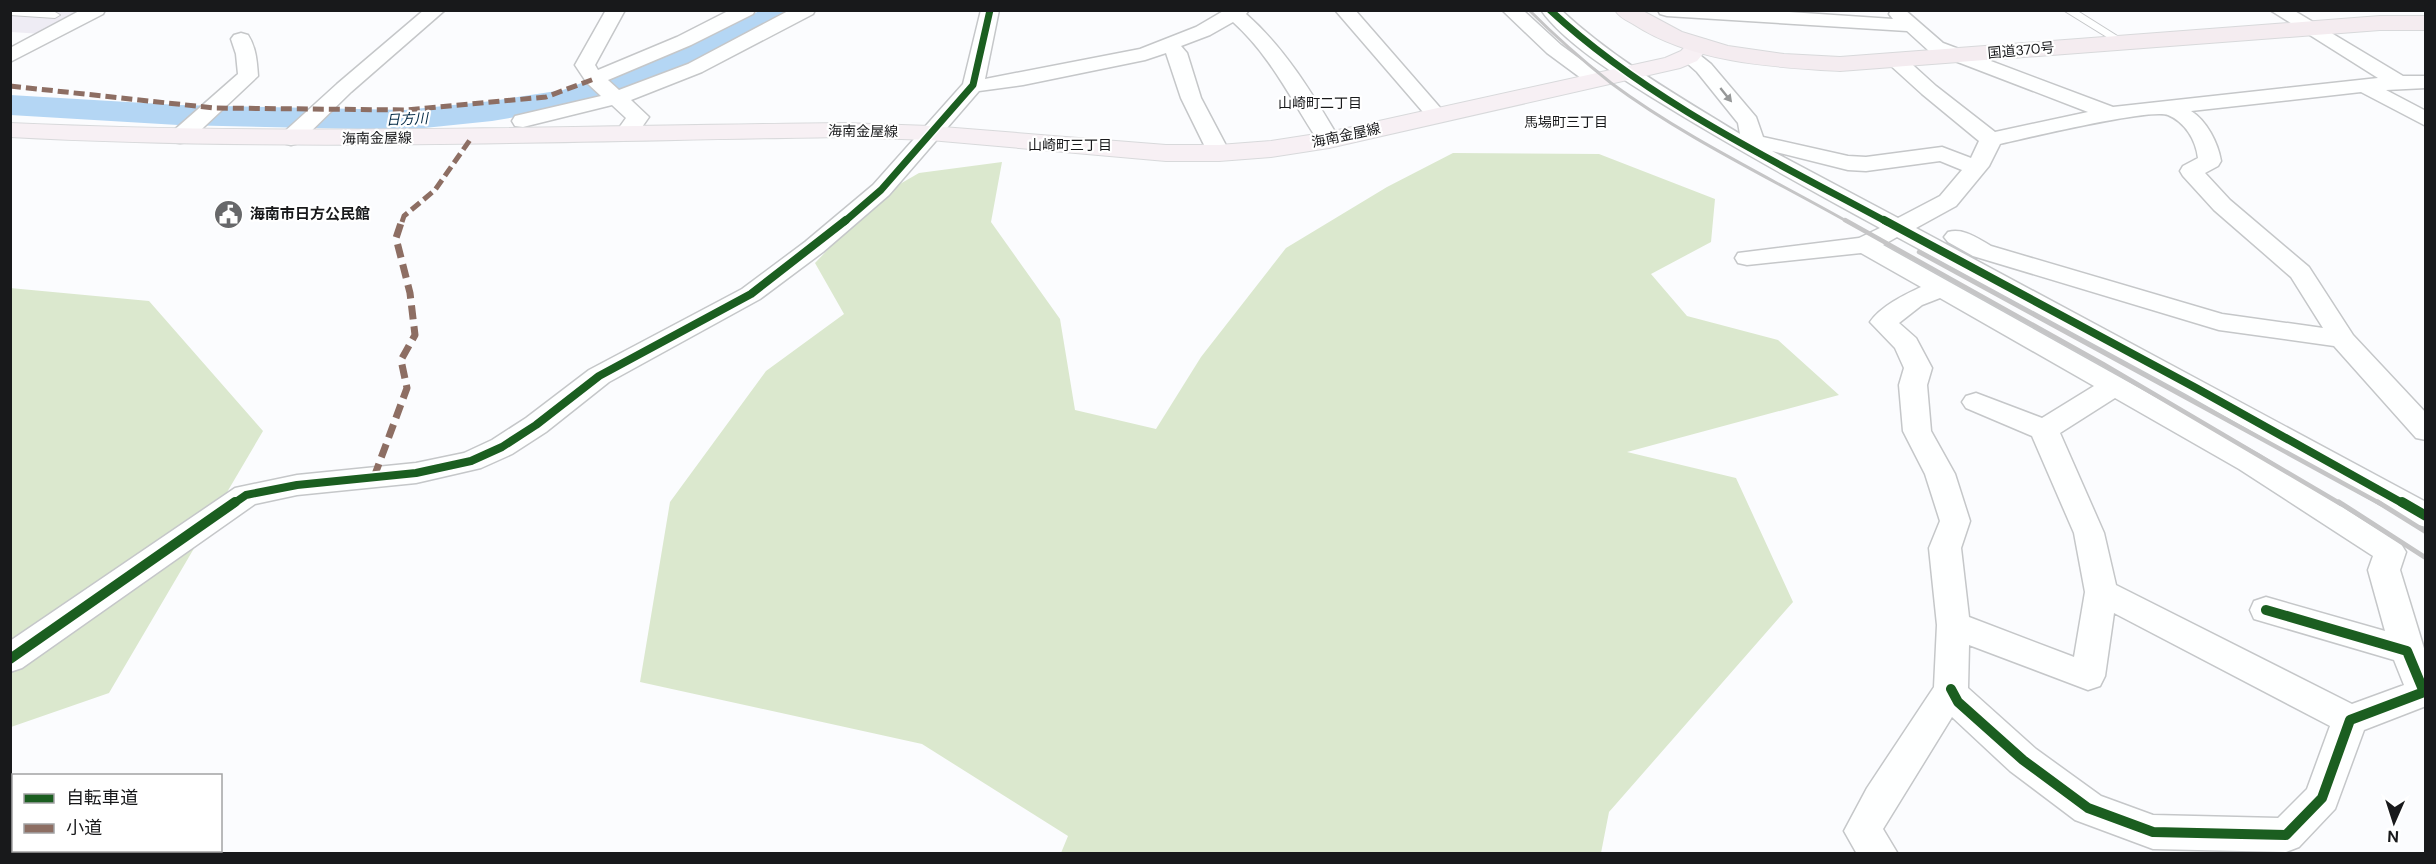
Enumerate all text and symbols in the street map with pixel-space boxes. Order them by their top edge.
street label: 国道370号 [1987,38,2055,62]
one-way arrow [1719,87,1732,102]
district label: 山崎町二丁目 [1278,94,1362,112]
water label: 日方川 [386,109,430,129]
district label: 馬場町三丁目 [1524,113,1608,131]
street label: 海南金屋線 [1310,119,1382,151]
street label: 海南金屋線 [828,121,898,141]
street label: 海南金屋線 [342,128,412,148]
district label: 山崎町三丁目 [1028,136,1112,154]
public building icon: 海南市日方公民館 [213,198,245,230]
place label: 海南市日方公民館 [250,204,370,224]
legend [12,774,222,852]
text: 自転車道 [66,786,138,810]
north arrow [2364,792,2424,852]
text: 小道 [66,816,102,840]
text: N [2387,826,2400,847]

